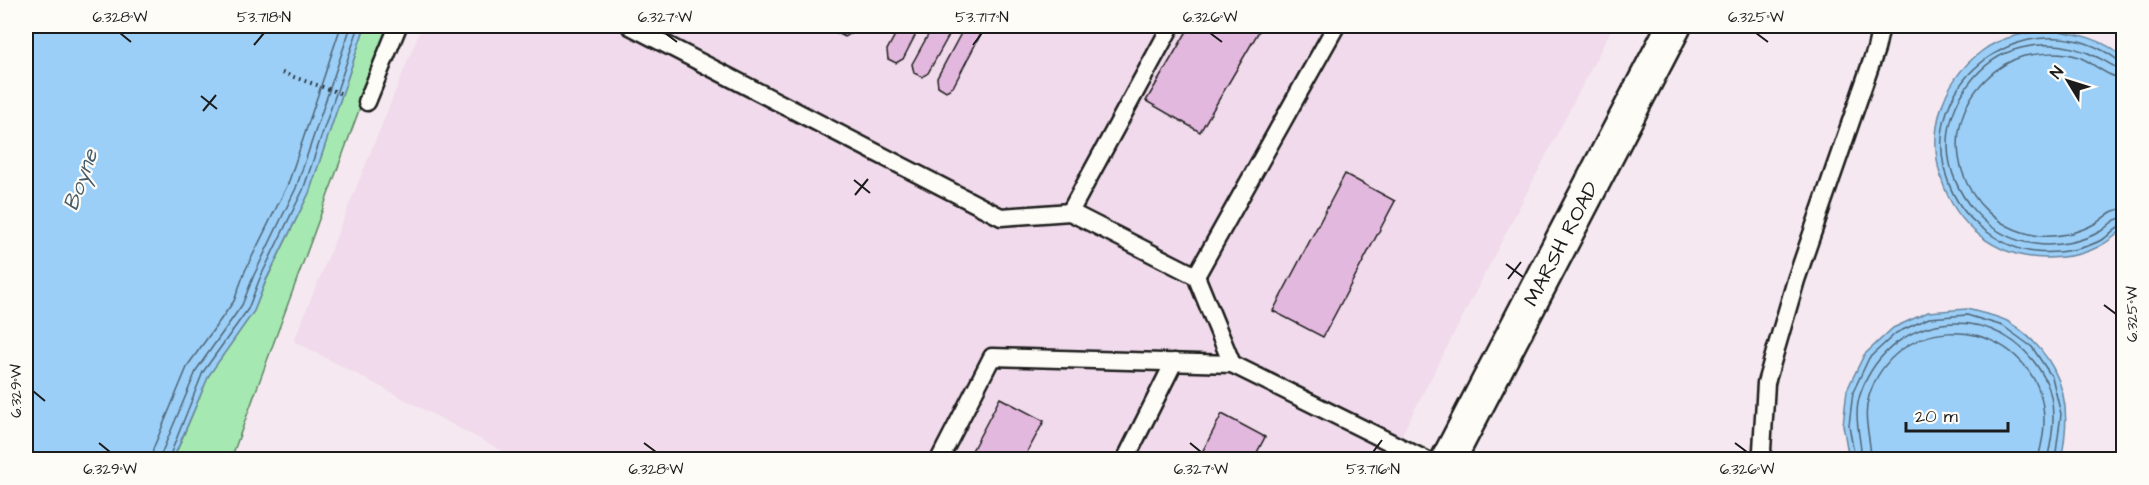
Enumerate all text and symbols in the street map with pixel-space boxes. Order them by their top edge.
text: 6.328°W [93,7,147,28]
text: 53.718°N [237,7,291,28]
text: 6.327°W [638,7,692,28]
text: 53.717°N [955,7,1009,28]
text: 6.326°W [1183,7,1237,28]
text: 6.325°W [1728,7,1784,28]
north arrow [2038,51,2098,111]
text: N [2045,62,2069,83]
water label: Boyne [56,144,108,215]
street label: MARSH ROAD [1516,176,1605,311]
text: 6.325°W [2122,286,2143,342]
text: 6.329°W [6,364,27,418]
scale bar [1906,395,2008,433]
text: 20 m [1915,404,1958,429]
text: 6.329°W [83,459,137,480]
text: 6.328°W [629,459,683,480]
text: 6.327°W [1174,459,1228,480]
text: 53.716°N [1346,459,1400,480]
text: 6.326°W [1720,459,1774,480]

